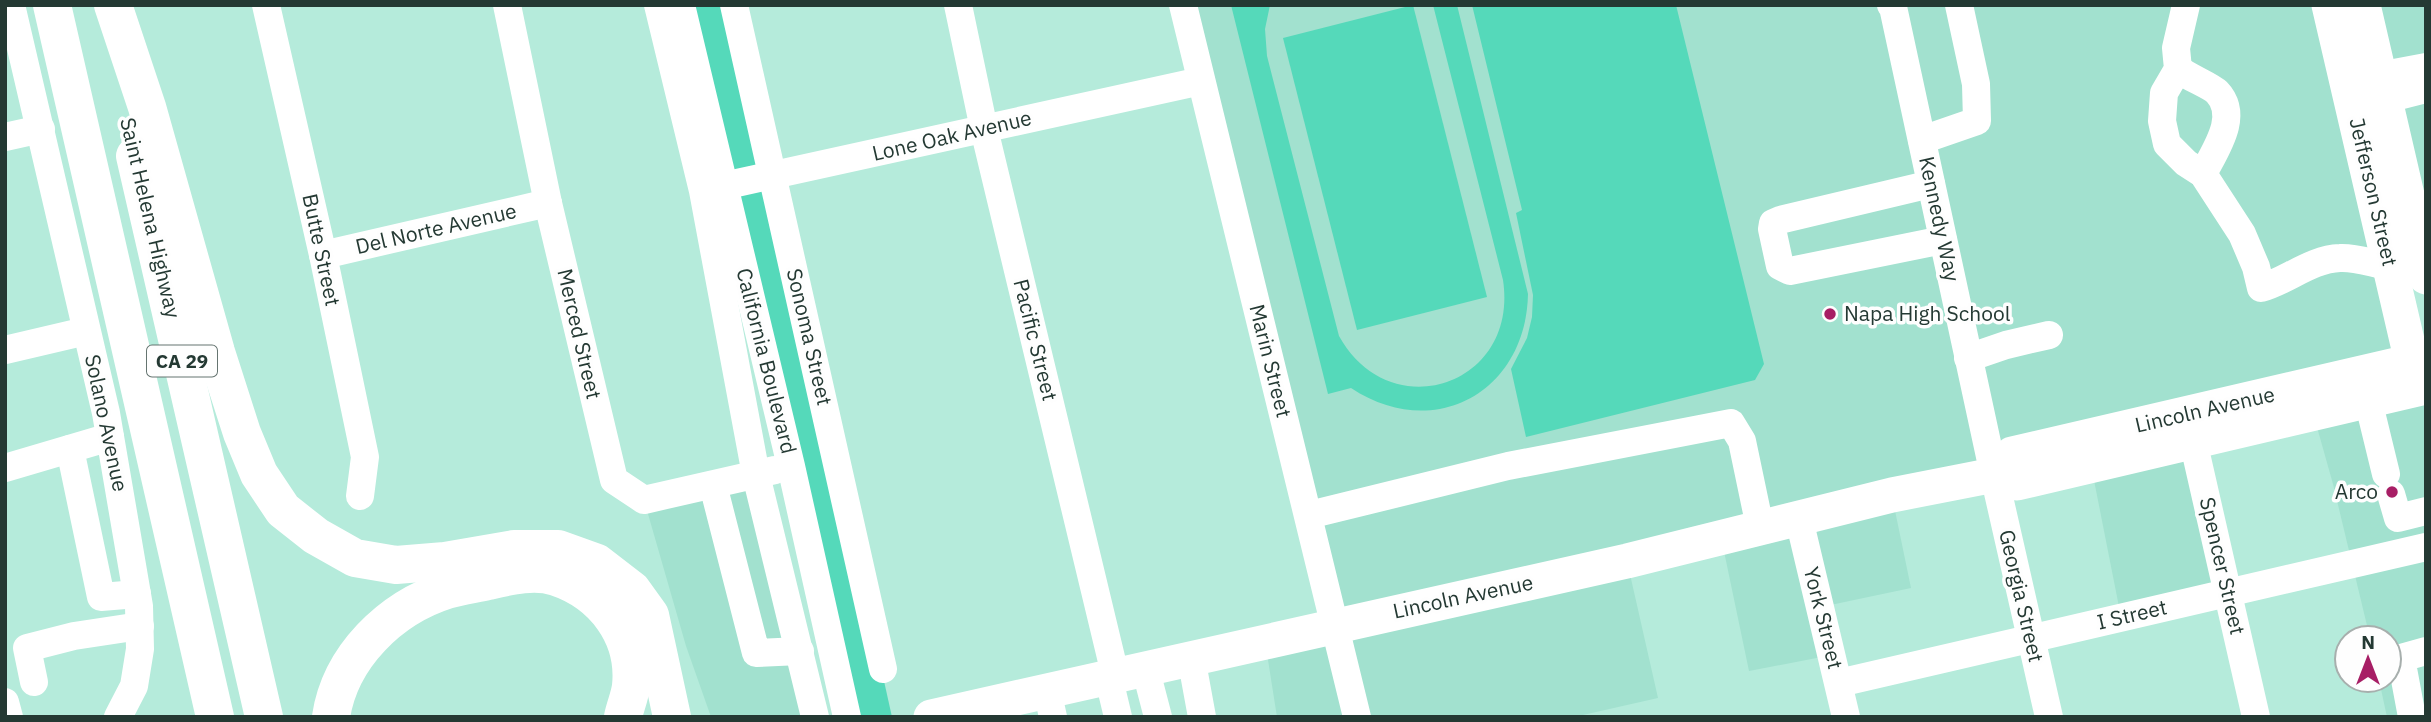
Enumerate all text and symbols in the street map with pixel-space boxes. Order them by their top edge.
street label: Lone Oak Avenue [869,103,1034,167]
street label: Saint Helena Highway [114,115,188,321]
street label: Jefferson Street [2343,115,2405,269]
street label: Kennedy Way [1913,154,1967,285]
street label: Butte Street [296,191,348,309]
street label: Del Norte Avenue [352,196,519,260]
street label: California Boulevard [730,265,804,456]
street label: Merced Street [551,266,609,402]
street label: Sonoma Street [781,266,839,408]
street label: Pacific Street [1007,276,1065,404]
place label: Napa High School [1844,299,2011,327]
street label: Marin Street [1243,301,1299,420]
marker: Napa High School [1822,306,1838,322]
road number: CA 29 [147,346,217,376]
street label: Solano Avenue [79,352,135,494]
street label: Lincoln Avenue [2132,379,2277,439]
place label: Arco [2335,477,2378,505]
marker: Arco [2384,484,2400,500]
street label: Spencer Street [2194,494,2252,637]
street label: Georgia Street [1993,527,2051,665]
street label: York Street [1798,564,1850,672]
street label: Lincoln Avenue [1390,568,1535,625]
street label: I Street [2094,592,2169,636]
north arrow [2333,624,2403,694]
text: N [2361,630,2375,654]

